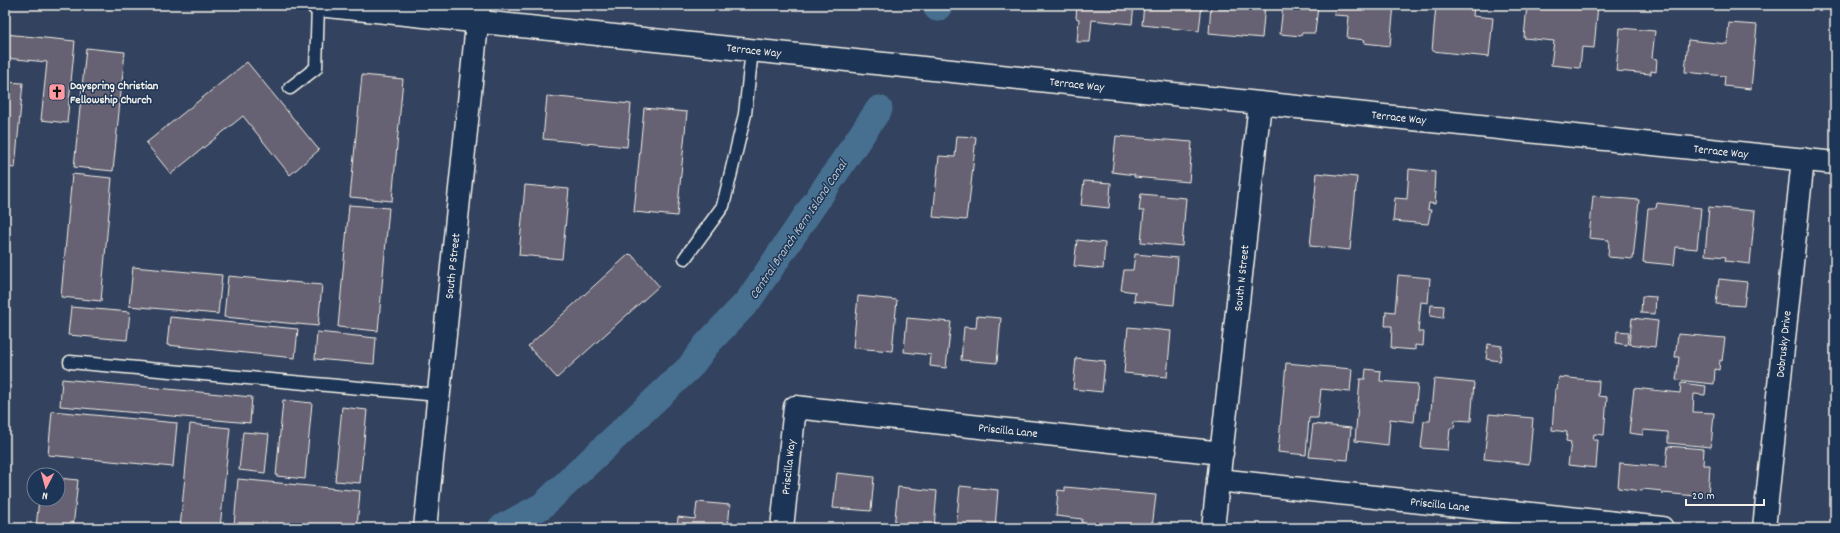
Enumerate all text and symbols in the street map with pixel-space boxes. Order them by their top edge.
street label: Terrace Way [726,40,783,63]
street label: Terrace Way [1049,74,1106,97]
place label: Dayspring Christian Fellowship Church [70,78,159,109]
church icon: Dayspring Christian Fellowship Church [47,82,67,102]
street label: Terrace Way [1371,107,1428,130]
street label: Terrace Way [1693,141,1750,164]
water label: Central Branch Kern Island Canal [745,156,853,304]
street label: South P Street [442,232,465,300]
street label: South N Street [1231,244,1254,312]
street label: Dobrusky Drive [1773,310,1796,378]
street label: Priscilla Lane [977,420,1038,443]
street label: Priscilla Way [778,437,801,496]
north arrow [26,467,66,507]
scale bar [1686,481,1764,507]
text: N [41,487,49,503]
text: 20 m [1692,488,1715,505]
street label: Priscilla Lane [1409,494,1470,517]

